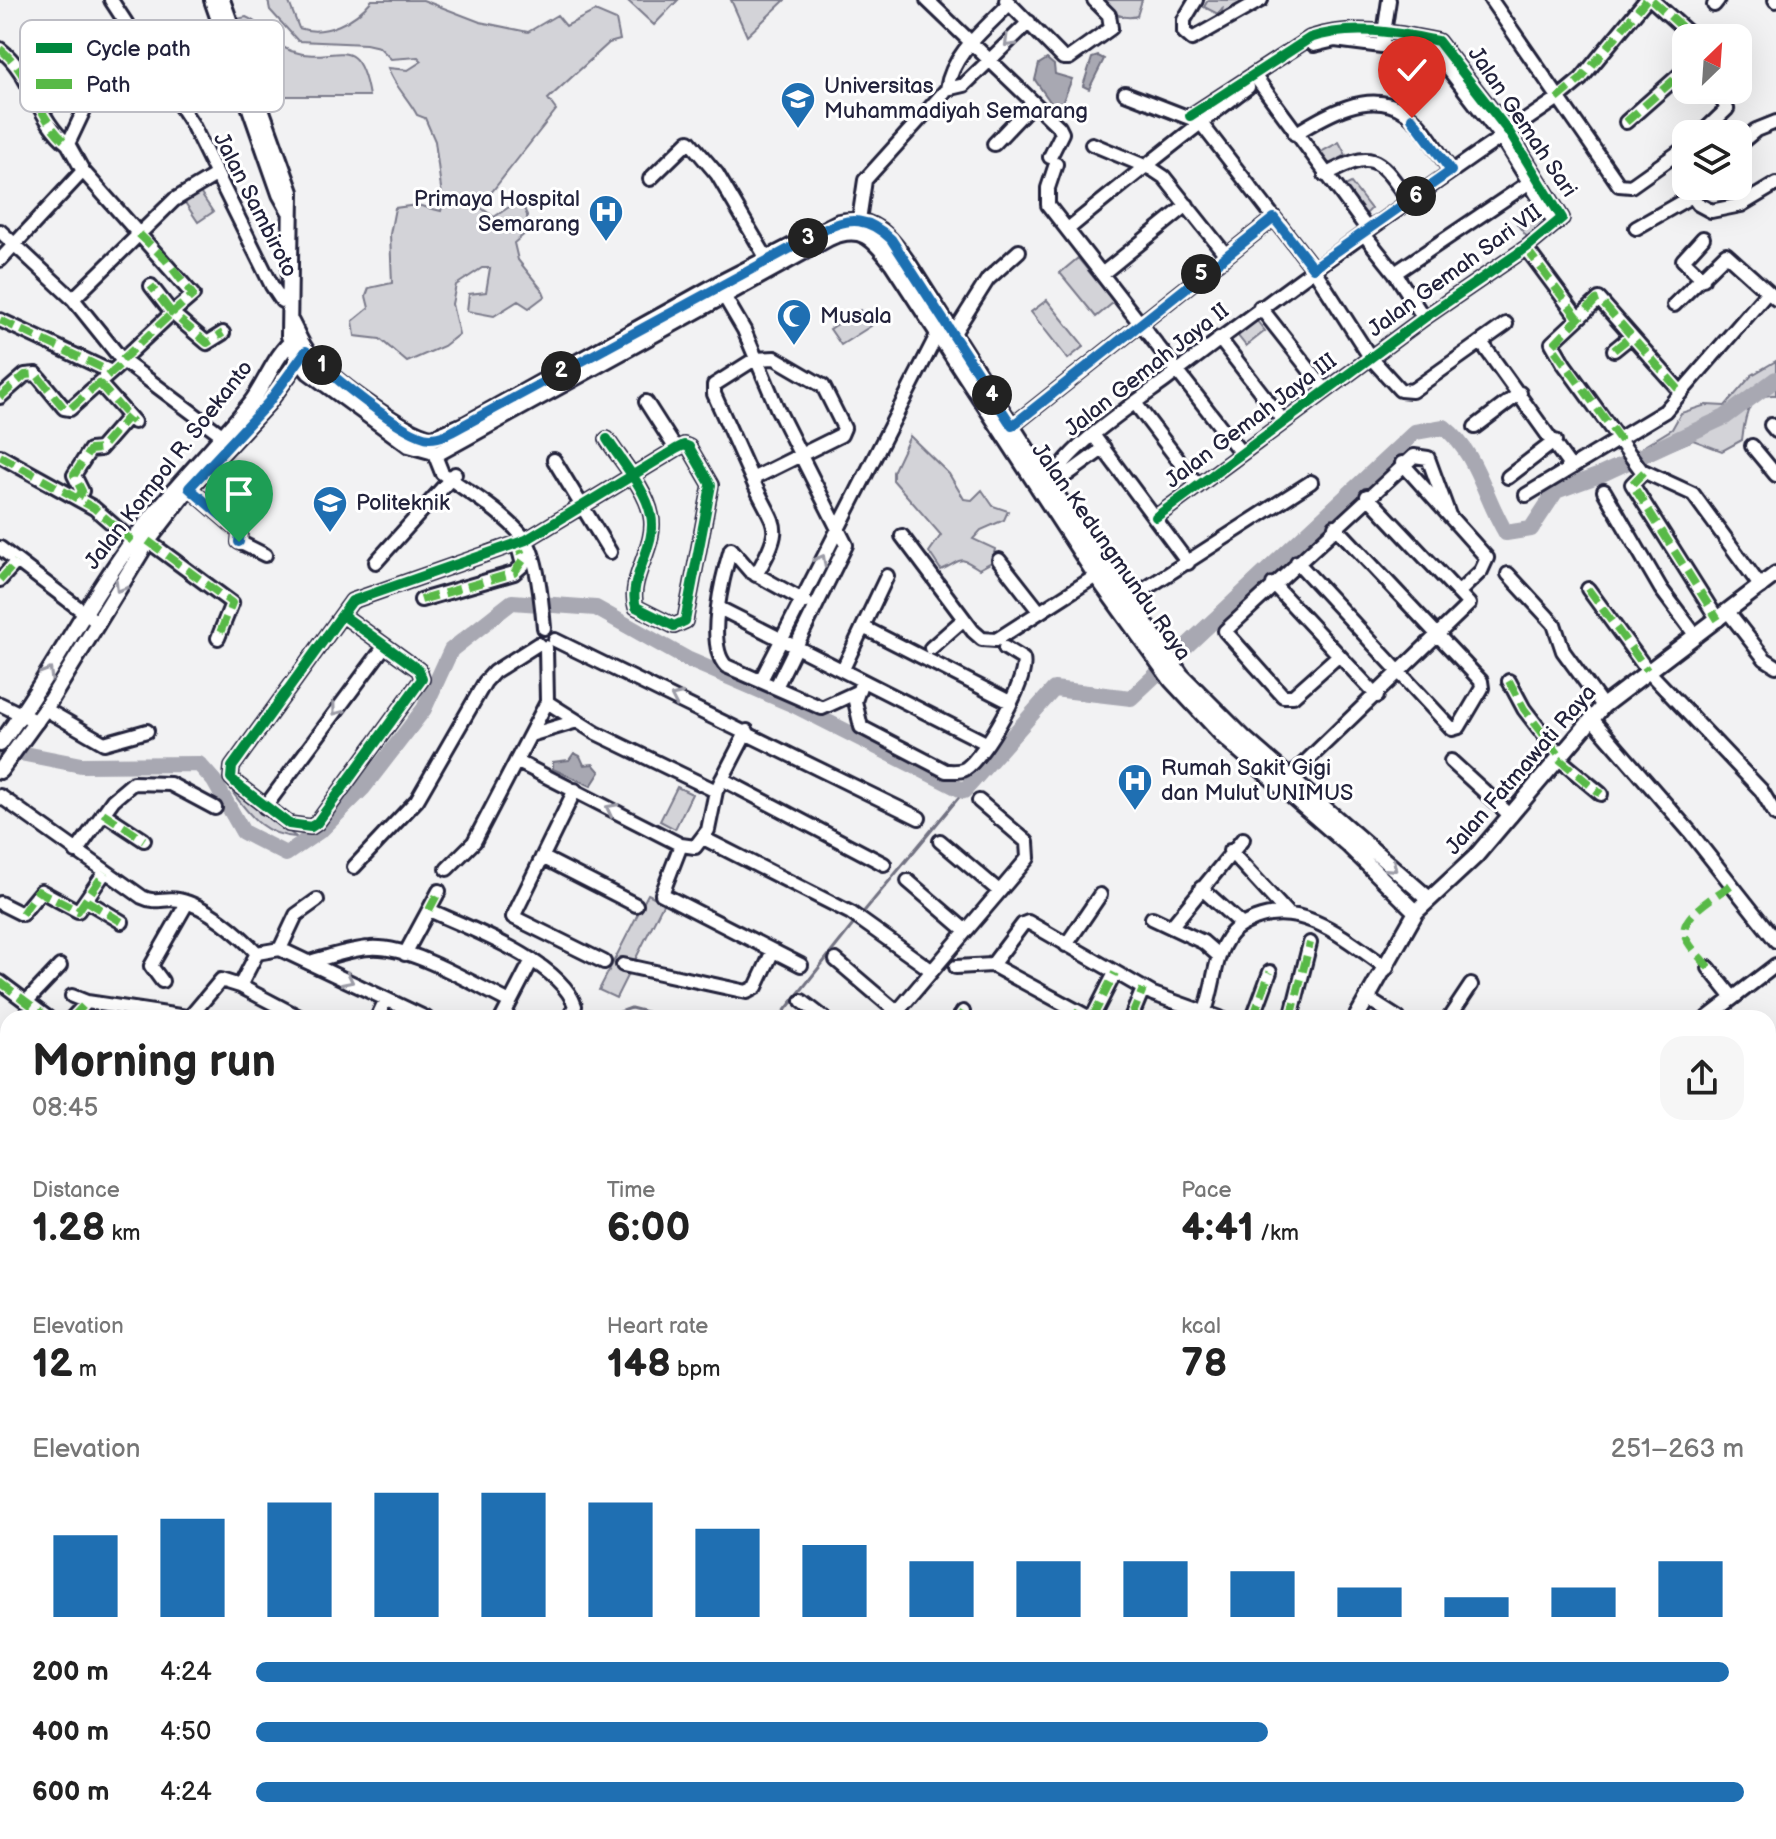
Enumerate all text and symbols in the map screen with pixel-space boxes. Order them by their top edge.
legend [20,20,284,112]
north arrow [1672,24,1752,104]
map controls [1672,24,1752,200]
one-way arrow [1004,33,1018,47]
text: Cycle path [86,36,191,63]
pin [1378,36,1446,118]
street label: Jalan Gemah Sari [1462,42,1582,202]
icon: check [1390,48,1434,92]
text: Path [86,72,130,99]
place label: Universitas Muhammadiyah Semarang [824,73,1088,125]
school or university icon: Universitas Muhammadiyah Semarang [779,80,817,130]
button: layers [1672,120,1752,200]
street label: Jalan Sambiroto [207,128,303,282]
pin: 6 [1396,176,1436,216]
text: 6 [1409,182,1423,209]
place label: Primaya Hospital Semarang [414,186,580,238]
hospital icon: Primaya Hospital Semarang [587,193,625,243]
street label: Jalan Gemah Sari VII [1363,199,1547,343]
pin: 3 [788,218,828,258]
text: 3 [802,224,814,251]
pin: 5 [1181,254,1221,294]
text: 5 [1195,260,1207,287]
mosque icon: Musala [775,297,813,347]
street label: Jalan Gemah Jaya II [1059,297,1235,443]
place label: Musala [820,303,892,330]
pin: 1 [302,345,342,385]
street label: Jalan Gemah Jaya III [1160,348,1342,494]
text: 1 [317,351,327,378]
pin: 2 [541,351,581,391]
street label: Jalan Kompol R. Soekanto [79,355,259,575]
text: 2 [554,357,568,384]
pin: 4 [972,375,1012,415]
text: 4 [986,381,998,408]
street label: Jalan Kedungmundu Raya [1026,438,1196,666]
pin [205,460,273,542]
icon: arrive [217,472,261,516]
school or university icon: Politeknik [311,484,349,534]
place label: Politeknik [356,490,450,517]
one-way arrow [811,554,826,569]
one-way arrow [114,578,130,593]
one-way arrow [38,667,54,682]
street label: Jalan Fatmawati Raya [1440,680,1602,860]
one-way arrow [670,692,685,708]
one-way arrow [333,701,347,716]
place label: Rumah Sakit Gigi dan Mulut UNIMUS [1161,755,1353,807]
hospital icon: Rumah Sakit Gigi dan Mulut UNIMUS [1116,762,1154,812]
one-way arrow [605,804,620,819]
one-way arrow [1383,857,1398,872]
one-way arrow [340,971,354,987]
text: Morning run [32,1036,276,1089]
button: share [1660,1036,1744,1120]
text: 08:45 [32,1093,98,1124]
text: Distance [32,1177,120,1204]
text: Time [607,1177,655,1204]
text: Pace [1181,1177,1232,1204]
text: 1.28 [32,1204,106,1252]
text: 6:00 [607,1204,690,1252]
text: 4:41 [1181,1204,1254,1252]
text: km [106,1220,141,1247]
text: /km [1254,1220,1299,1247]
text: Elevation [32,1313,124,1340]
text: Heart rate [607,1313,708,1340]
text: kcal [1181,1313,1221,1340]
text: 12 [32,1340,73,1388]
text: 148 [607,1340,671,1388]
text: 78 [1181,1340,1227,1388]
text: m [73,1356,97,1383]
text: bpm [671,1356,720,1383]
text: Elevation [32,1434,140,1465]
text: 251–263 m [1611,1434,1744,1465]
text: 200 m [32,1657,109,1688]
text: 4:24 [160,1657,212,1688]
text: 400 m [32,1717,109,1748]
text: 4:50 [160,1717,211,1748]
text: 600 m [32,1777,109,1808]
text: 4:24 [160,1777,212,1808]

